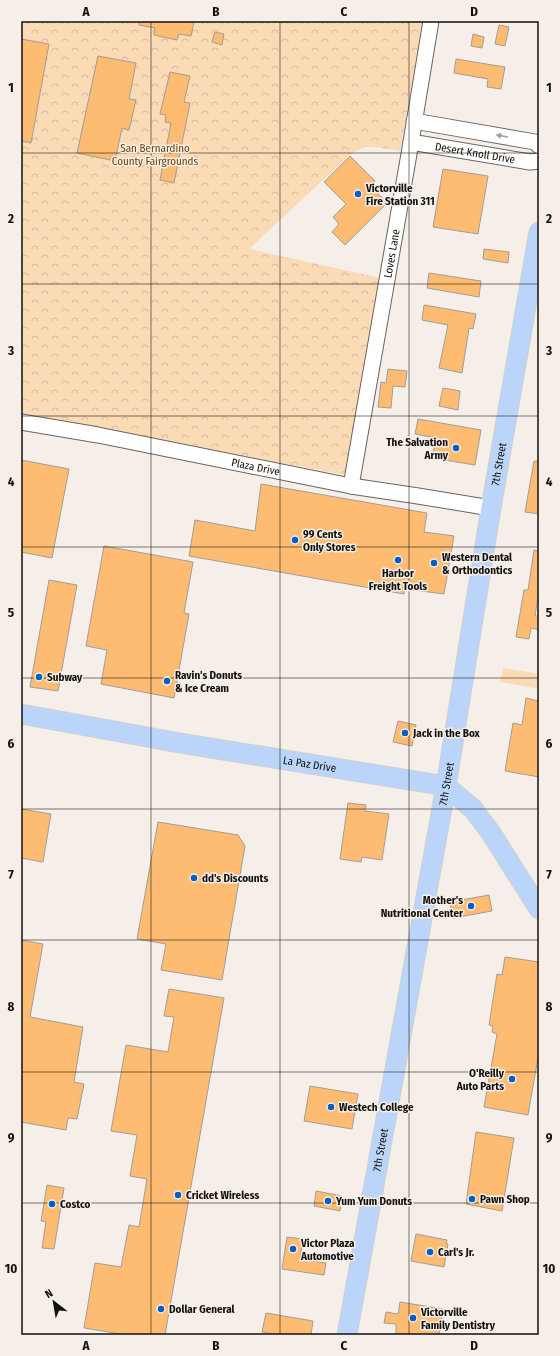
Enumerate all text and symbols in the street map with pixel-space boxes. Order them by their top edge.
text: A [81,4,90,19]
text: B [212,4,220,19]
text: C [341,4,348,19]
text: D [470,4,478,19]
text: 1 [8,80,14,95]
text: 1 [546,80,552,95]
one-way arrow [496,133,508,139]
street label: Desert Knoll Drive [434,140,516,166]
park label: San Bernardino County Fairgrounds [112,142,198,168]
place label: Victorville Fire Station 311 [365,182,435,208]
marker: Victorville Fire Station 311 [353,189,363,199]
text: 2 [7,211,14,226]
text: 2 [545,211,552,226]
street label: Loves Lane [381,228,403,279]
text: 3 [7,343,14,358]
text: 3 [545,343,552,358]
place label: The Salvation Army [386,436,449,462]
street label: 7th Street [489,441,509,487]
marker: The Salvation Army [451,443,461,453]
street label: Plaza Drive [230,456,281,479]
text: 4 [8,474,15,489]
text: 4 [546,474,553,489]
place label: 99 Cents Only Stores [303,528,356,554]
marker: 99 Cents Only Stores [290,535,300,545]
place label: Western Dental & Orthodontics [442,551,513,577]
marker: Harbor Freight Tools [393,555,403,565]
marker: Western Dental & Orthodontics [429,558,439,568]
place label: Harbor Freight Tools [369,567,427,593]
text: 5 [8,605,14,620]
text: 5 [546,605,552,620]
place label: Ravin's Donuts & Ice Cream [175,669,242,695]
place label: Subway [47,671,83,684]
marker: Subway [34,672,44,682]
marker: Ravin's Donuts & Ice Cream [162,676,172,686]
place label: Jack in the Box [412,727,481,740]
marker: Jack in the Box [400,728,410,738]
text: 6 [8,736,15,751]
text: 6 [546,736,553,751]
street label: La Paz Drive [282,754,337,775]
street label: 7th Street [437,761,457,807]
text: 7 [8,867,14,882]
text: 7 [546,867,552,882]
place label: dd's Discounts [202,872,268,885]
marker: dd's Discounts [189,873,199,883]
place label: Mother's Nutritional Center [381,894,464,920]
marker: Mother's Nutritional Center [466,901,476,911]
text: 8 [8,999,15,1014]
text: 8 [546,999,553,1014]
place label: O'Reilly Auto Parts [456,1067,505,1093]
marker: O'Reilly Auto Parts [507,1074,517,1084]
place label: Westech College [339,1101,414,1114]
marker: Westech College [326,1102,336,1112]
street label: 7th Street [371,1127,391,1173]
text: 9 [8,1130,15,1145]
text: 9 [546,1130,553,1145]
place label: Cricket Wireless [186,1189,259,1202]
marker: Cricket Wireless [173,1190,183,1200]
place label: Pawn Shop [480,1193,530,1206]
marker: Pawn Shop [467,1194,477,1204]
place label: Yum Yum Donuts [335,1195,412,1208]
marker: Yum Yum Donuts [323,1196,333,1206]
place label: Costco [60,1198,90,1211]
marker: Costco [47,1199,57,1209]
place label: Victor Plaza Automotive [300,1237,355,1263]
marker: Victor Plaza Automotive [288,1244,298,1254]
place label: Carl's Jr. [438,1246,475,1259]
marker: Carl's Jr. [425,1247,435,1257]
text: 10 [5,1261,17,1276]
text: 10 [543,1261,555,1276]
north arrow [34,1282,74,1322]
text: N [43,1287,55,1301]
place label: Dollar General [169,1303,236,1316]
marker: Dollar General [156,1304,166,1314]
place label: Victorville Family Dentistry [420,1306,496,1332]
marker: Victorville Family Dentistry [408,1313,418,1323]
text: A [81,1338,90,1353]
text: B [212,1338,220,1353]
text: C [341,1338,348,1353]
text: D [470,1338,478,1353]

